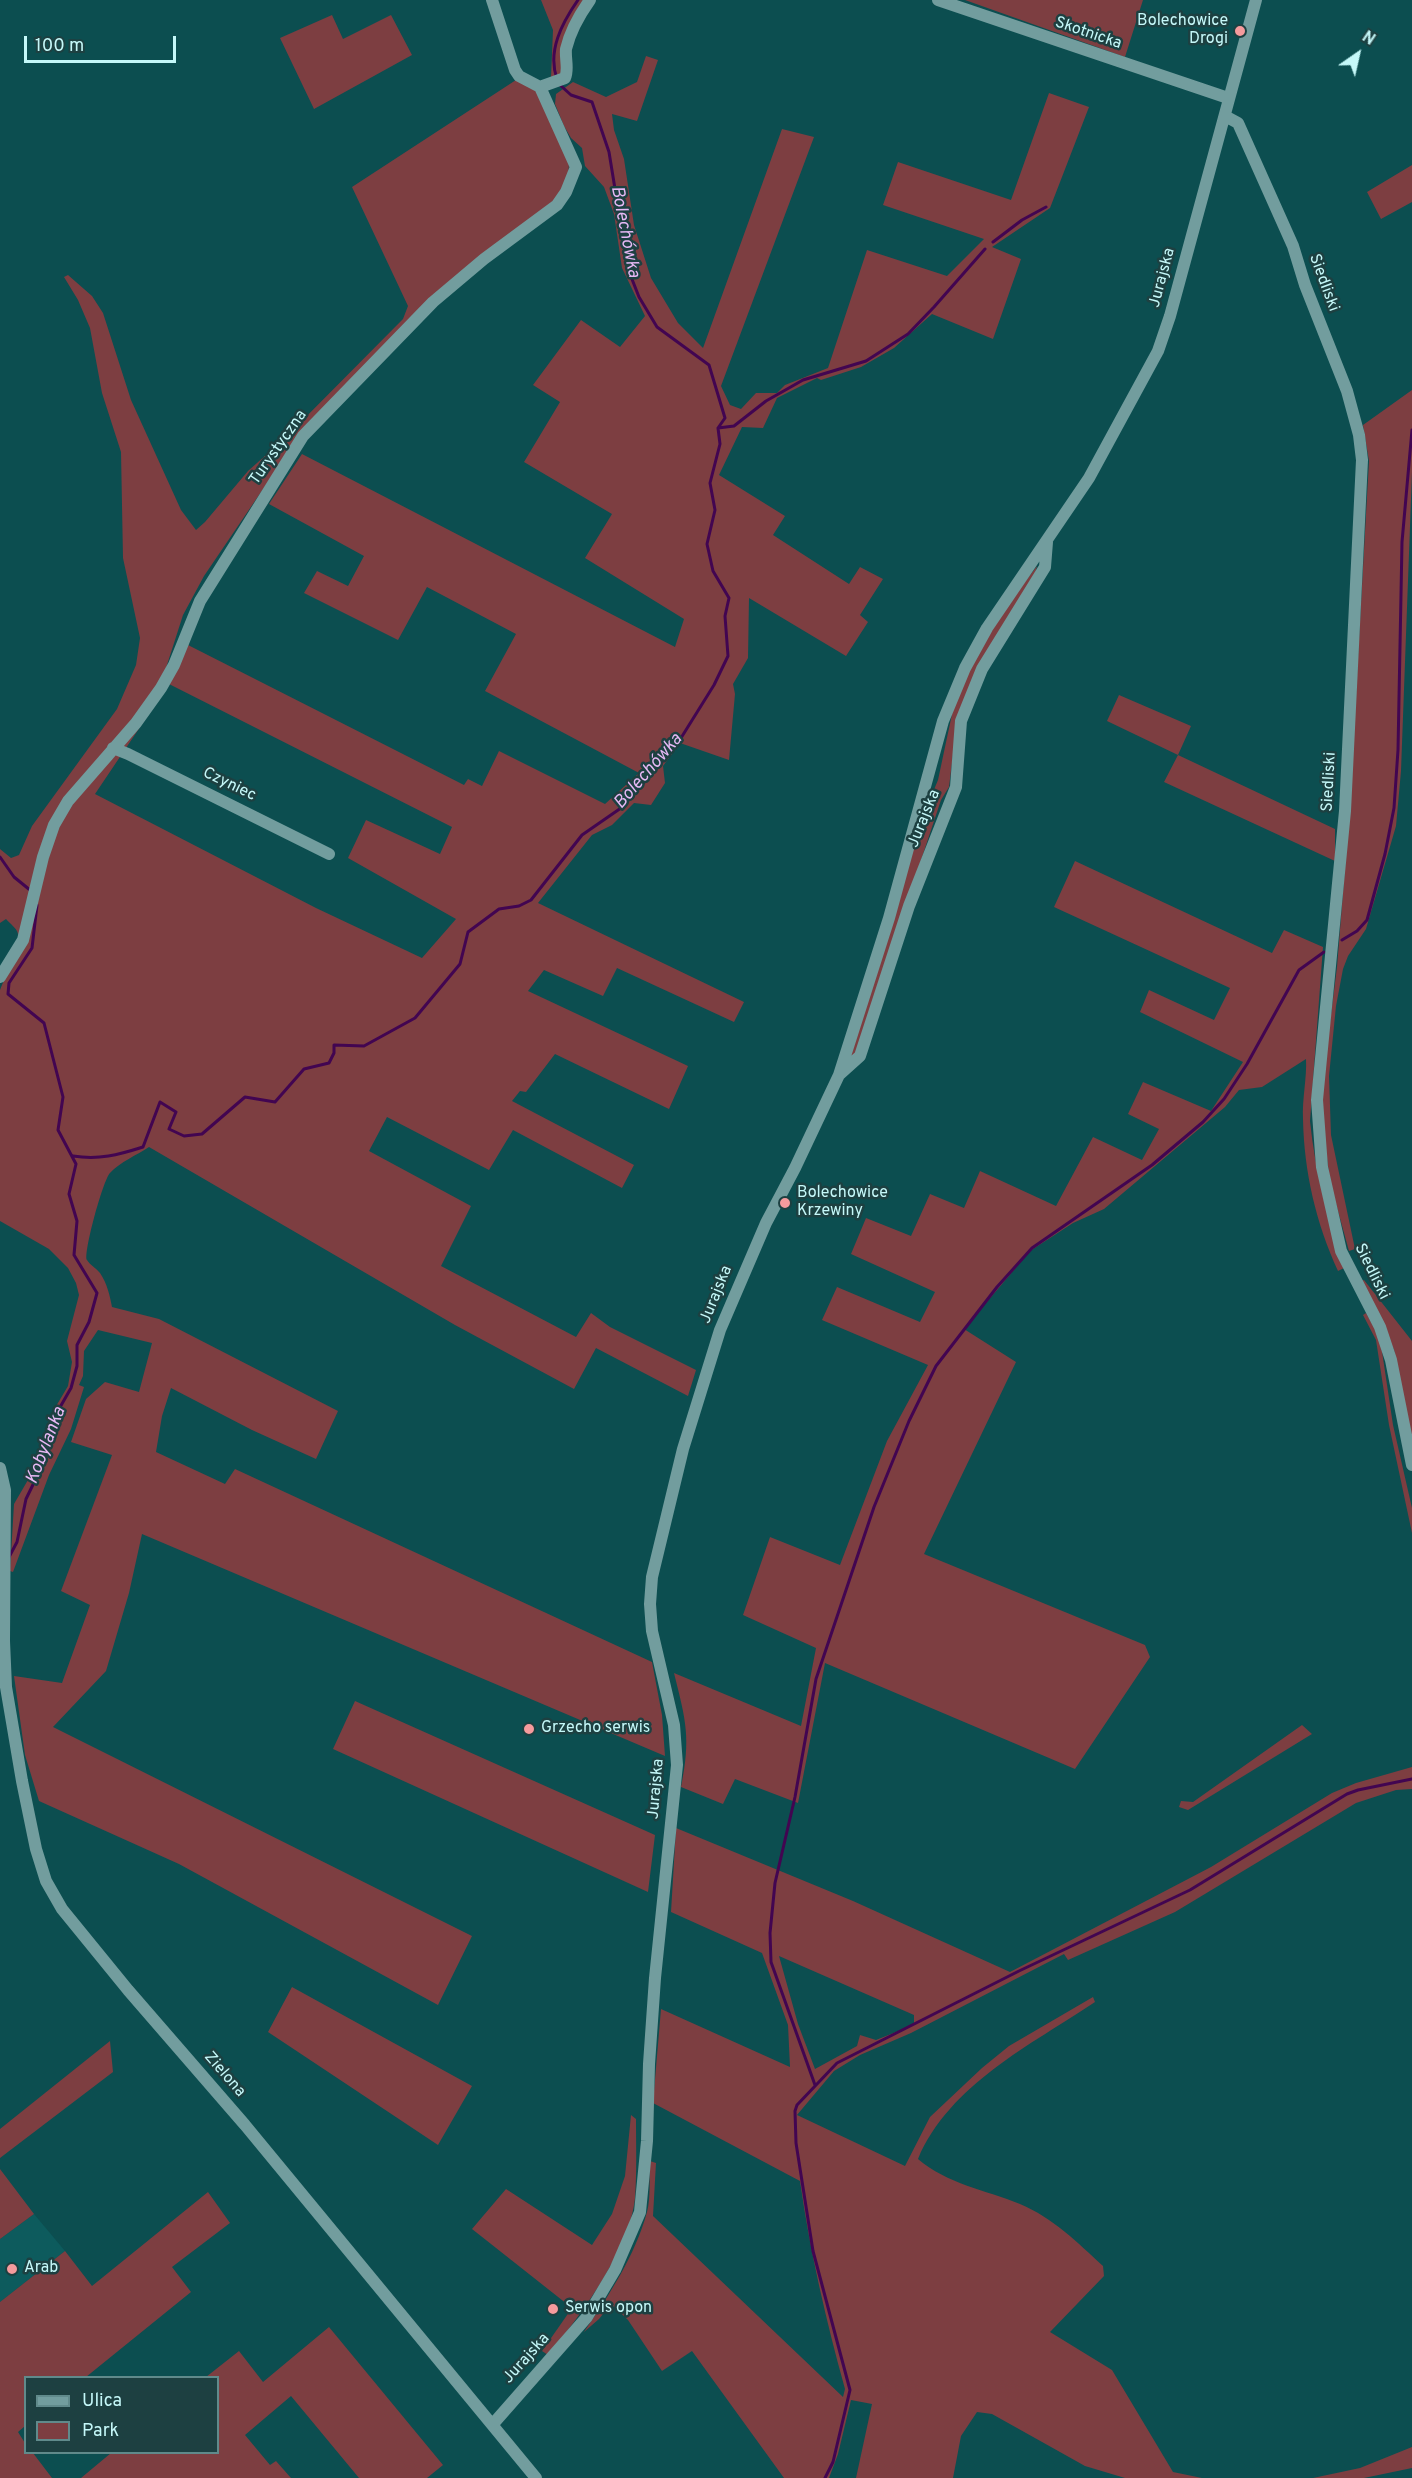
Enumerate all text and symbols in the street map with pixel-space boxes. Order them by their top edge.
place label: Bolechowice Drogi [1137,12,1228,50]
street label: Skotnicka [1052,14,1124,54]
scale bar [27,24,178,62]
marker: Bolechowice Drogi [1233,24,1247,38]
north arrow [1328,24,1388,84]
text: N [1358,28,1378,51]
text: 100 m [35,35,84,58]
water label: Bolechówka [605,184,643,280]
street label: Jurajska [1146,246,1180,310]
street label: Siedliski [1304,252,1342,314]
street label: Turystyczna [246,407,312,489]
water label: Bolechówka [610,730,688,814]
street label: Siedliski [1319,752,1341,812]
street label: Czyniec [199,764,259,806]
street label: Jurajska [905,787,945,851]
place label: Bolechowice Krzewiny [797,1184,888,1222]
marker: Bolechowice Krzewiny [778,1196,792,1210]
street label: Siedliski [1349,1241,1393,1303]
street label: Jurajska [697,1263,737,1327]
water label: Kobylanka [22,1404,72,1488]
place label: Grzecho serwis [541,1719,650,1739]
marker: Grzecho serwis [522,1722,536,1736]
street label: Jurajska [645,1758,669,1820]
street label: Zielona [199,2048,249,2102]
place label: Arab [24,2259,58,2279]
marker: Arab [5,2262,19,2276]
place label: Serwis opon [565,2299,652,2319]
marker: Serwis opon [546,2302,560,2316]
street label: Jurajska [500,2330,554,2388]
legend [24,2376,219,2454]
text: Ulica [82,2390,122,2413]
text: Park [82,2420,119,2443]

